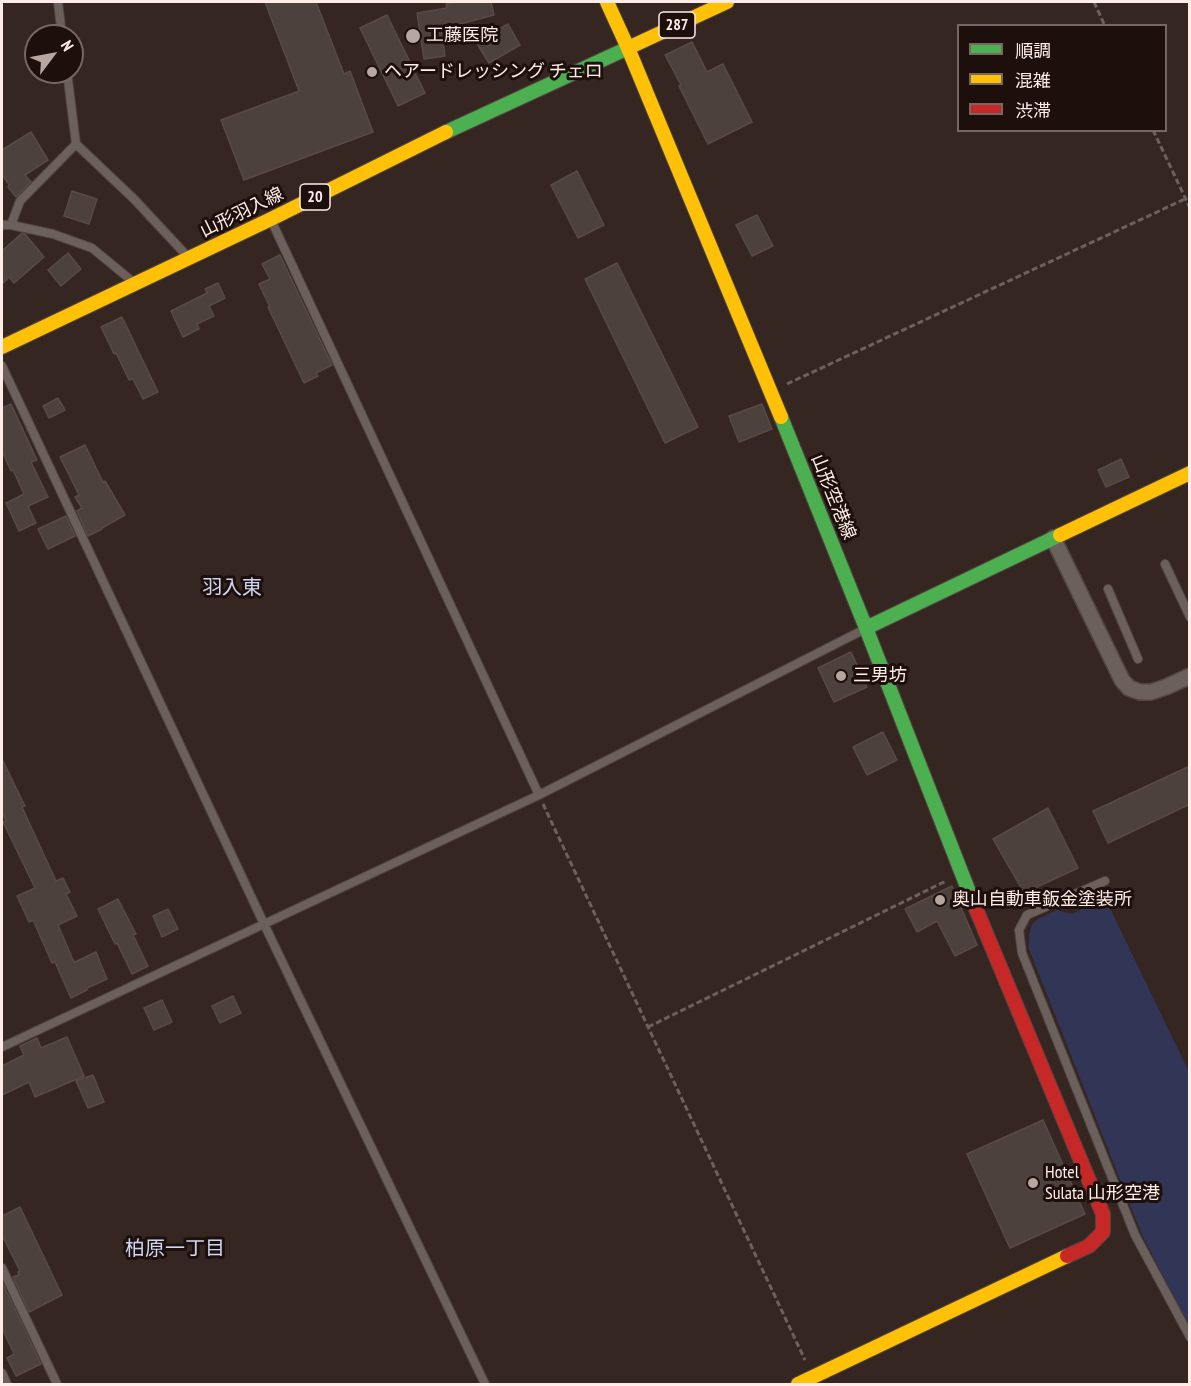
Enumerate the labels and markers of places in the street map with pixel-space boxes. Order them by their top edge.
place label: 工藤医院 [426,25,498,47]
marker: 工藤医院 [404,27,422,45]
place label: ヘアードレッシング チェロ [384,61,603,83]
marker: ヘアードレッシング チェロ [365,65,379,79]
place label: 三男坊 [853,665,907,687]
marker: 三男坊 [834,669,848,683]
place label: 奥山自動車鈑金塗装所 [952,889,1132,911]
marker: 奥山自動車鈑金塗装所 [933,893,947,907]
place label: Hotel Sulata 山形空港 [1045,1162,1160,1204]
marker: Hotel Sulata 山形空港 [1026,1176,1040,1190]

